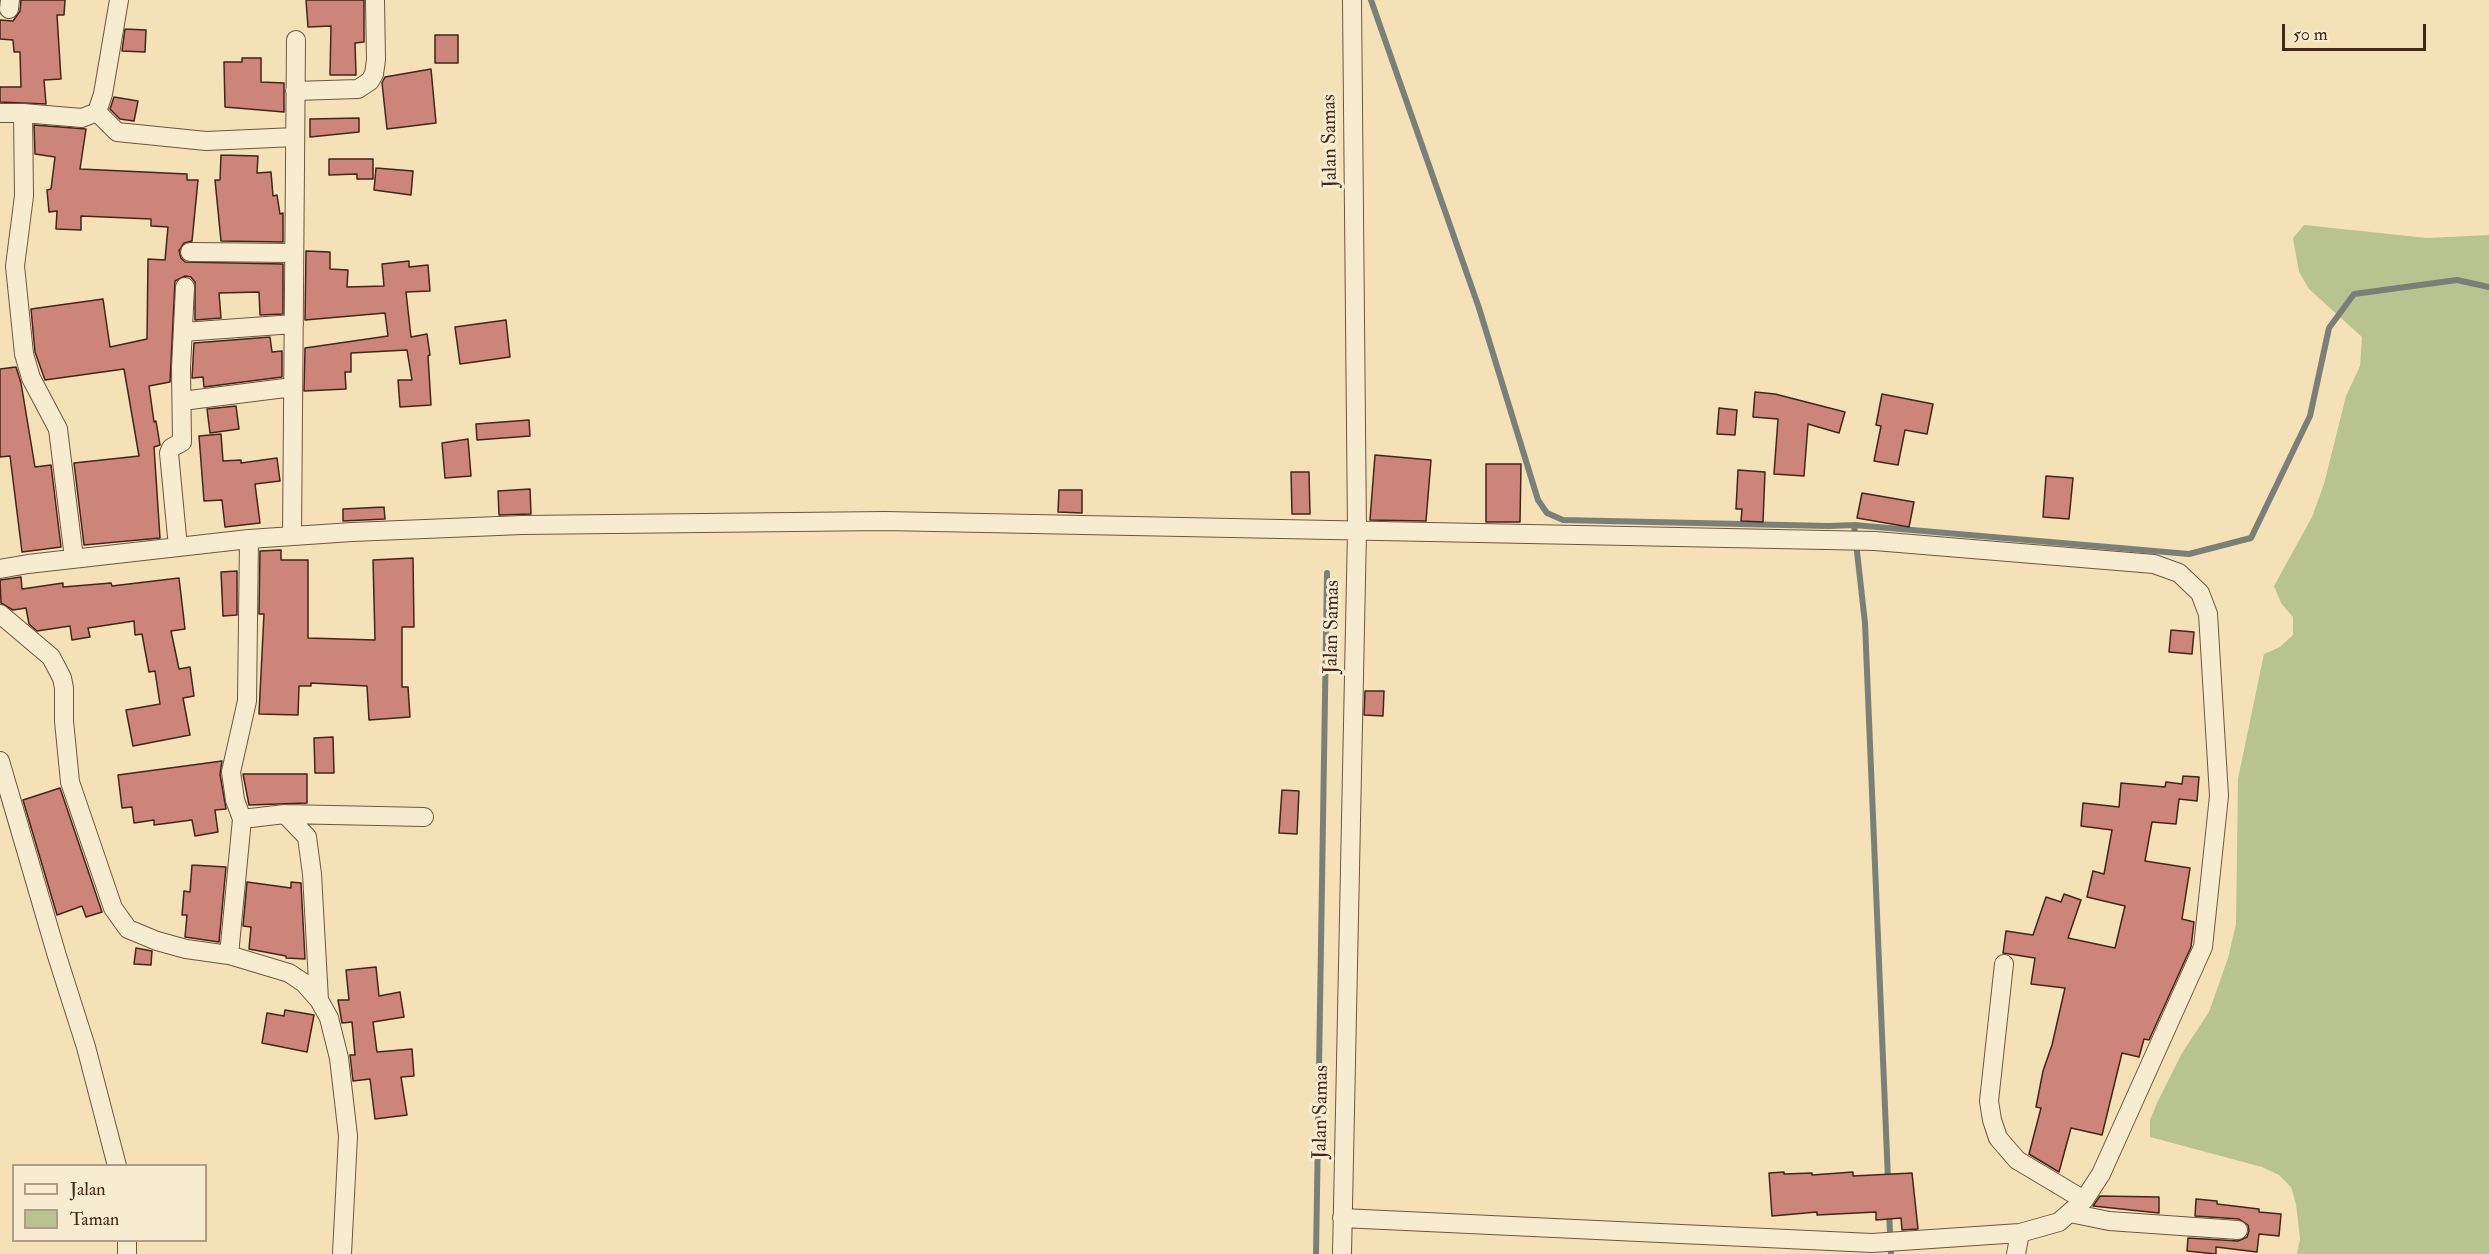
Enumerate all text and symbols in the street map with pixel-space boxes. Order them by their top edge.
scale bar [2285,12,2429,50]
text: 50 m [2293,23,2328,46]
street label: Jalan Samas [1318,94,1344,188]
street label: Jalan Samas [1320,580,1346,674]
street label: Jalan Samas [1309,1065,1335,1159]
legend [12,1164,207,1242]
text: Jalan [70,1178,106,1201]
text: Taman [70,1208,119,1231]

